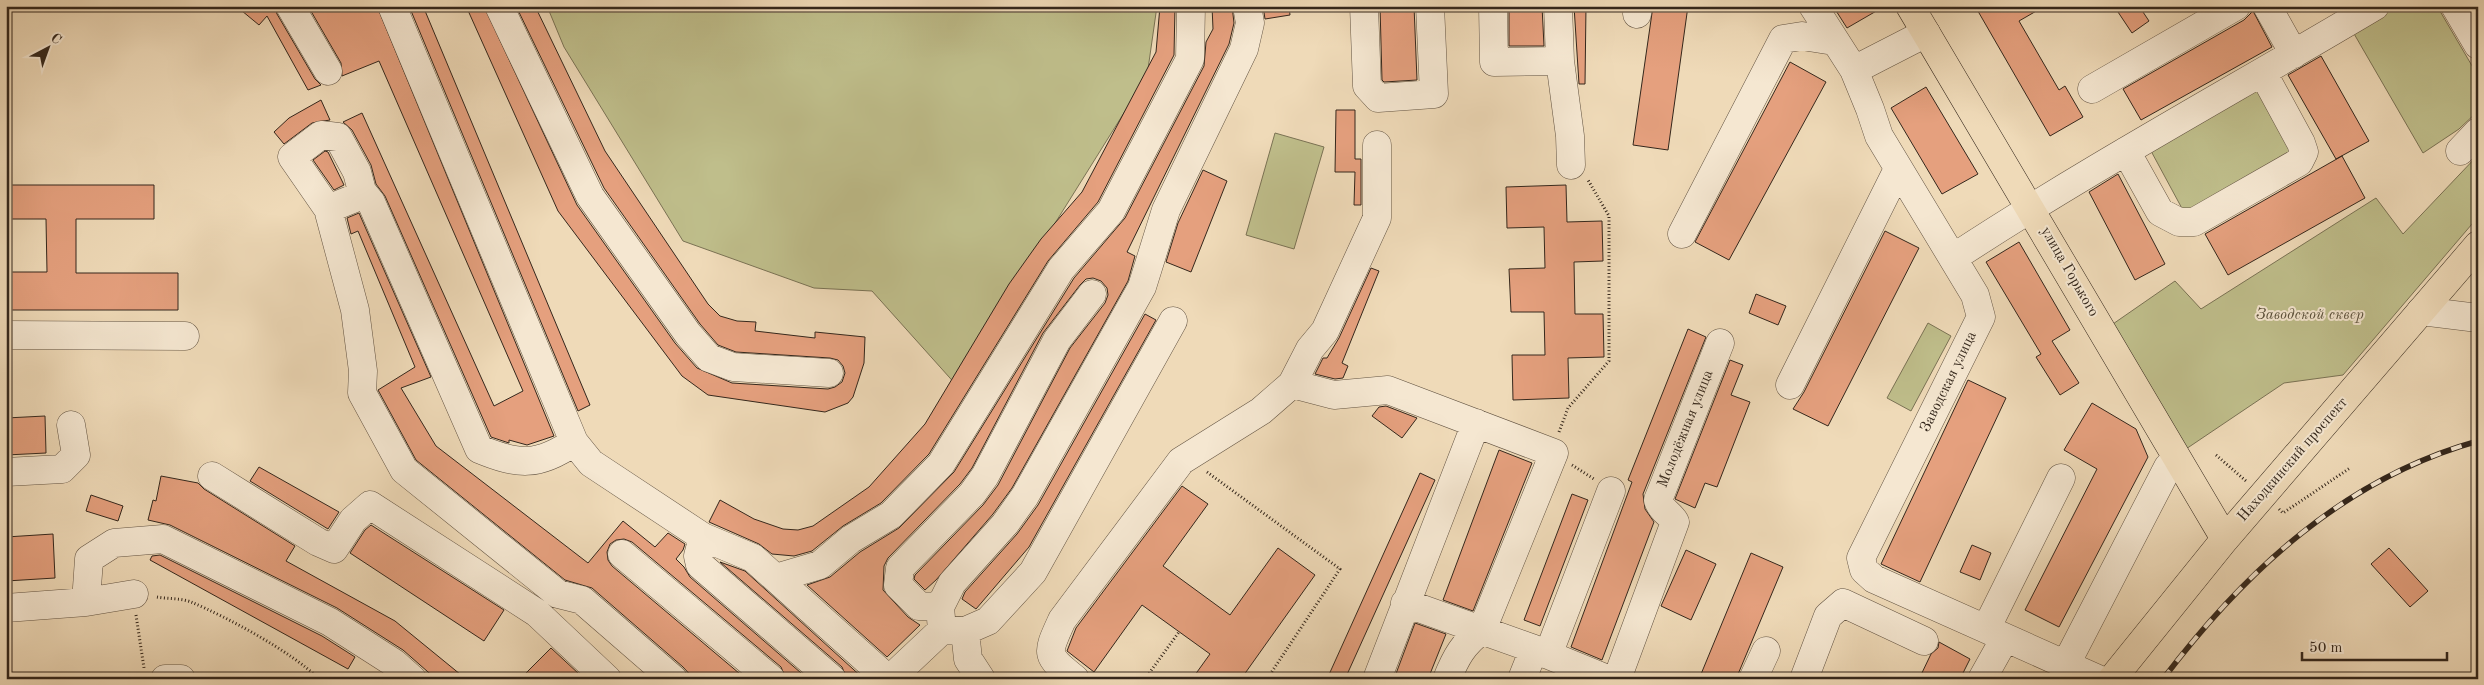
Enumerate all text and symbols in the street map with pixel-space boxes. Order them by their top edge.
north arrow [22,22,72,72]
text: С [48,31,64,47]
street label: улица Горького [2037,225,2101,319]
park label: Заводской сквер [2256,307,2364,323]
street label: Заводская улица [1918,329,1980,435]
street label: Молодёжная улица [1656,367,1717,490]
street label: Находкинский проспект [2235,395,2351,525]
scale bar [2302,630,2446,662]
text: 50 m [2309,641,2343,656]

